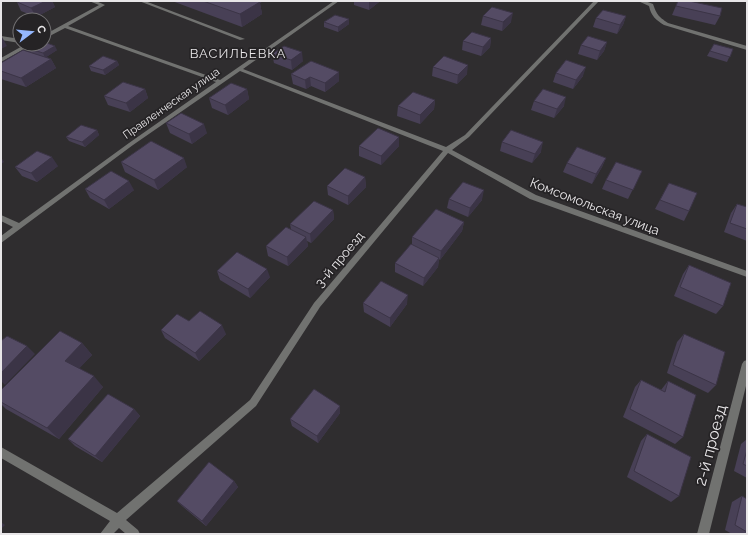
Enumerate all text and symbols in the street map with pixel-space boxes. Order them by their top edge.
north arrow [12,12,52,52]
text: С [34,24,49,35]
district label: ВАСИЛЬЕВКА [190,46,286,61]
street label: Правленческая улица [121,65,222,142]
street label: Комсомольская улица [528,175,662,238]
street label: 3-й проезд [312,228,367,290]
street label: 2-й проезд [691,403,730,488]

